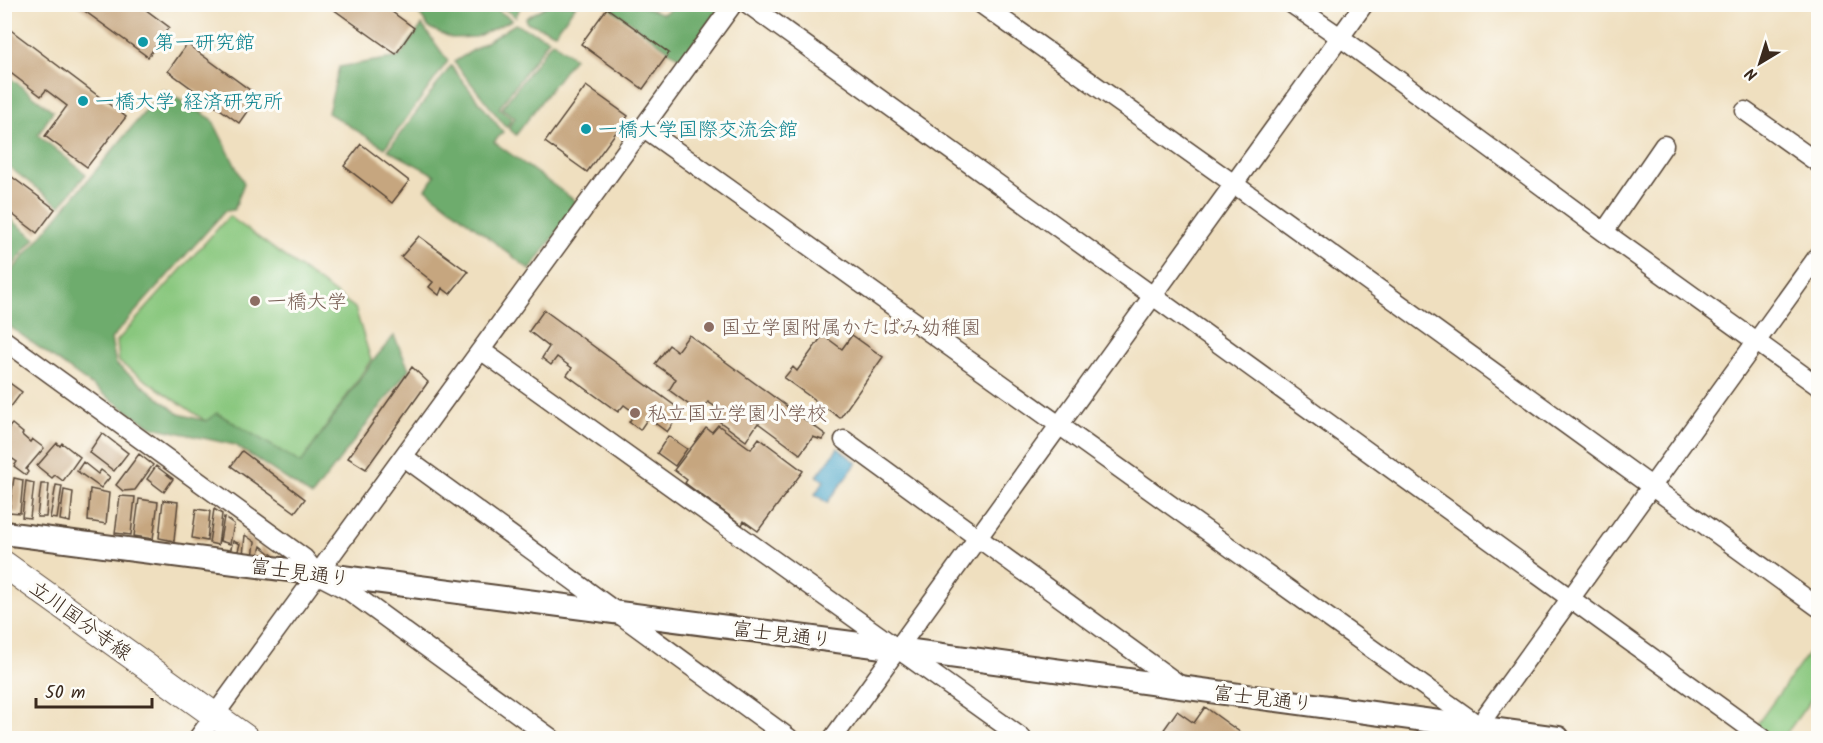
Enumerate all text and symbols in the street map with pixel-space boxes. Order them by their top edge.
place label: 第一研究館 [155,28,255,60]
north arrow [1730,33,1790,93]
marker: 第一研究館 [136,35,150,49]
text: N [1740,61,1763,87]
place label: 一橋大学 経済研究所 [95,87,283,119]
marker: 一橋大学 経済研究所 [76,94,90,108]
place label: 一橋大学国際交流会館 [598,115,798,147]
marker: 一橋大学国際交流会館 [579,122,593,136]
place label: 一橋大学 [267,287,347,319]
marker: 一橋大学 [248,294,262,308]
place label: 国立学園附属かたばみ幼稚園 [721,313,981,345]
marker: 国立学園附属かたばみ幼稚園 [702,320,716,334]
place label: 私立国立学園小学校 [647,399,827,431]
marker: 私立国立学園小学校 [628,406,642,420]
street label: 富士見通り [248,551,351,597]
street label: 立川国分寺線 [22,573,138,670]
street label: 富士見通り [730,614,833,658]
scale bar [36,671,152,709]
street label: 富士見通り [1211,678,1314,722]
text: 50 m [45,679,85,708]

